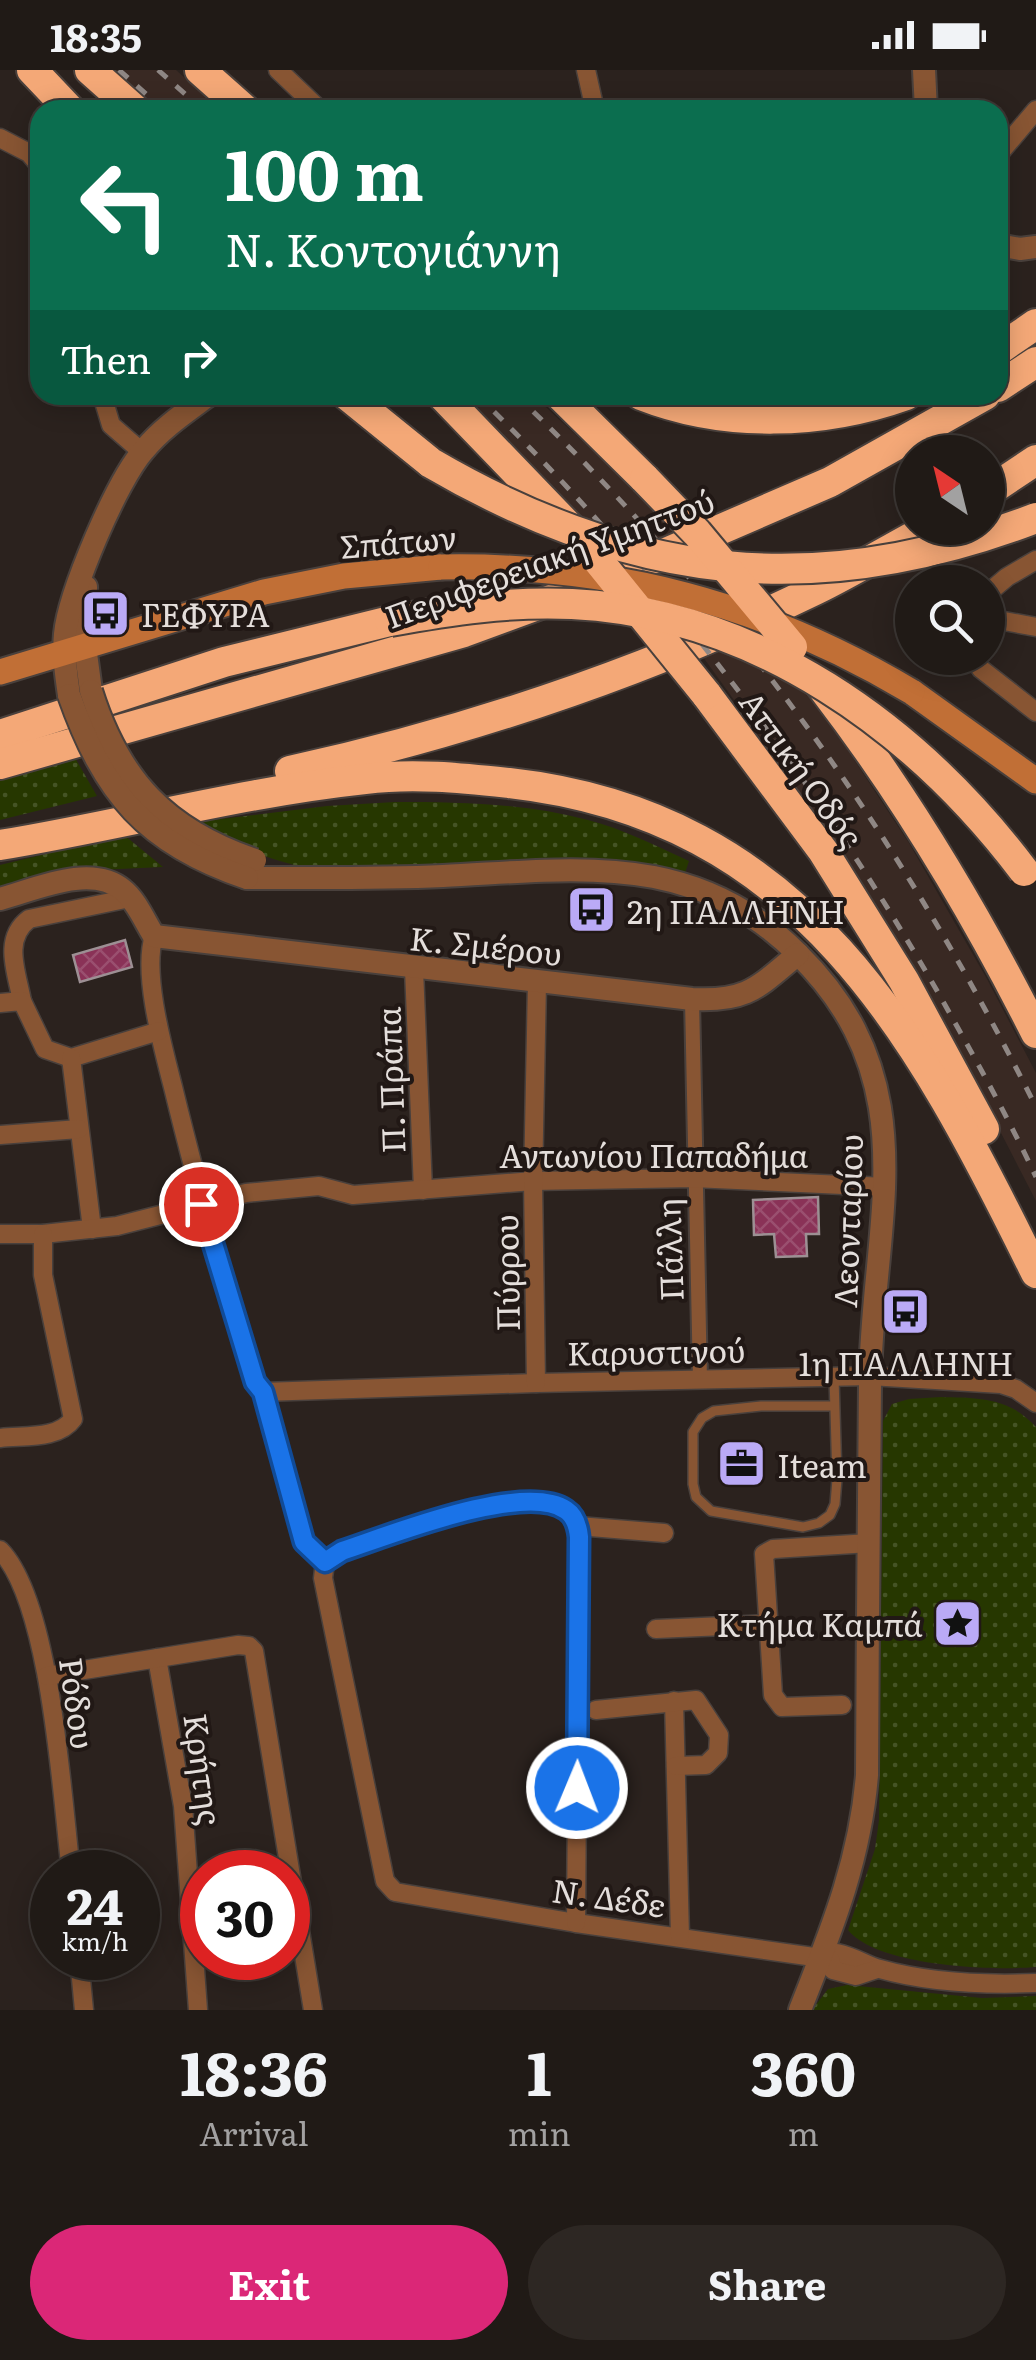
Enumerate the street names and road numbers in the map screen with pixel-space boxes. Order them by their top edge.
street label: Περιφερειακή Υμηττού [378,475,720,639]
street label: Σπάτων [337,511,459,569]
street label: Αττική Οδός [729,679,877,857]
street label: Κ. Σμέρου [407,912,565,976]
street label: Π. Πράπα [362,1005,416,1154]
street label: Αντωνίου Παπαδήμα [499,1130,809,1178]
street label: Λεονταρίου [819,1133,873,1309]
street label: Πάλλη [642,1198,694,1302]
street label: Πύρρου [480,1214,530,1332]
street label: Καρυστινού [567,1324,745,1376]
street label: Ρόδου [49,1654,109,1752]
street label: Κρήτης [173,1710,237,1828]
street label: Ν. Δέδε [549,1864,669,1928]

